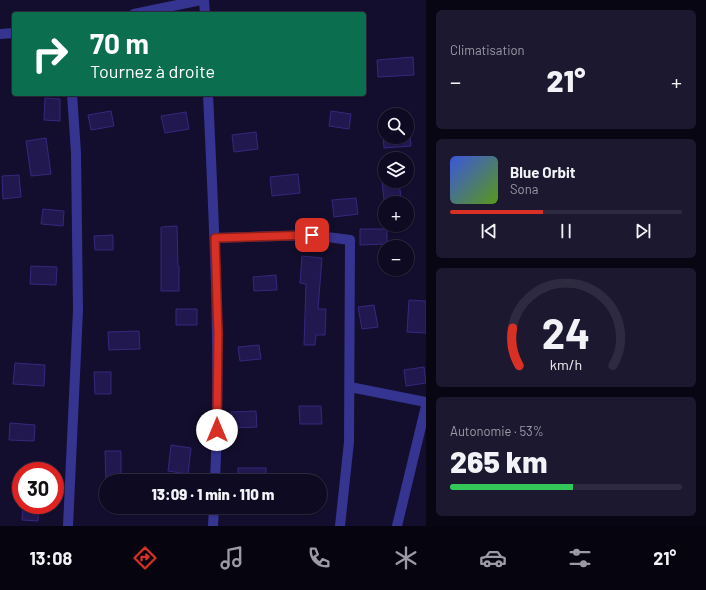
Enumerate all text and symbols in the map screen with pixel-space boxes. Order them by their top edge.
text: 70 m [90,26,149,60]
icon: right [24,28,76,80]
text: Climatisation [450,42,525,58]
text: Tournez à droite [90,60,215,82]
text: 21° [547,62,585,98]
text: − [450,68,461,94]
text: + [671,68,682,94]
map controls [378,108,414,276]
button: search [378,108,414,144]
button: layers [378,152,414,188]
text: Blue Orbit [510,163,575,181]
text: Sona [510,181,538,197]
button: + [378,196,414,232]
pin [295,218,329,252]
icon: previous [478,220,500,242]
icon: pause [555,220,577,242]
icon: next [632,220,654,242]
icon: arrive [301,224,323,246]
button: − [378,240,414,276]
text: 24 [542,306,590,356]
text: km/h [550,355,582,372]
position arrow [196,409,238,451]
text: Autonomie · 53% [450,423,544,439]
text: 265 km [450,443,547,479]
speed limit sign: 30 [12,462,64,514]
text: 13:09 · 1 min · 110 m [152,485,274,503]
icon: directions [131,544,159,572]
icon: music [218,544,246,572]
icon: phone [305,544,333,572]
icon: climate [392,544,420,572]
icon: car [479,544,507,572]
icon: filters [566,544,594,572]
text: 13:08 [30,547,72,569]
text: 21° [653,547,676,569]

